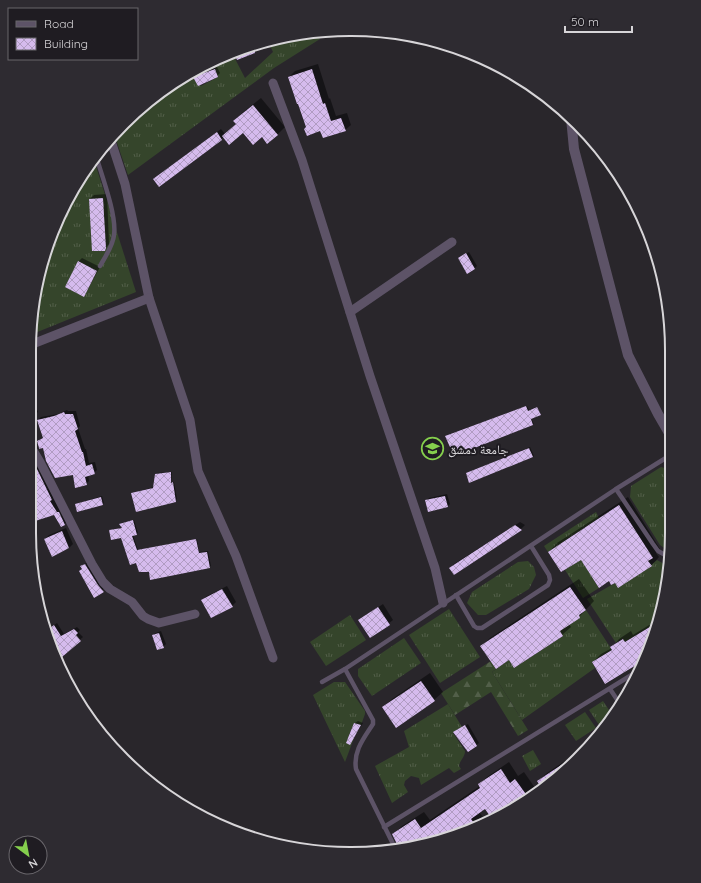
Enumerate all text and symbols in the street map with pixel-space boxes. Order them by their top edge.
legend [8,8,138,60]
scale bar [565,8,632,34]
text: 50 m [571,14,599,29]
text: Road [44,16,74,31]
text: Building [44,36,88,51]
school or university icon: جامعة دمشق [419,436,445,462]
place label: جامعة دمشق [448,441,509,458]
north arrow [8,835,48,875]
text: N [26,855,40,872]

